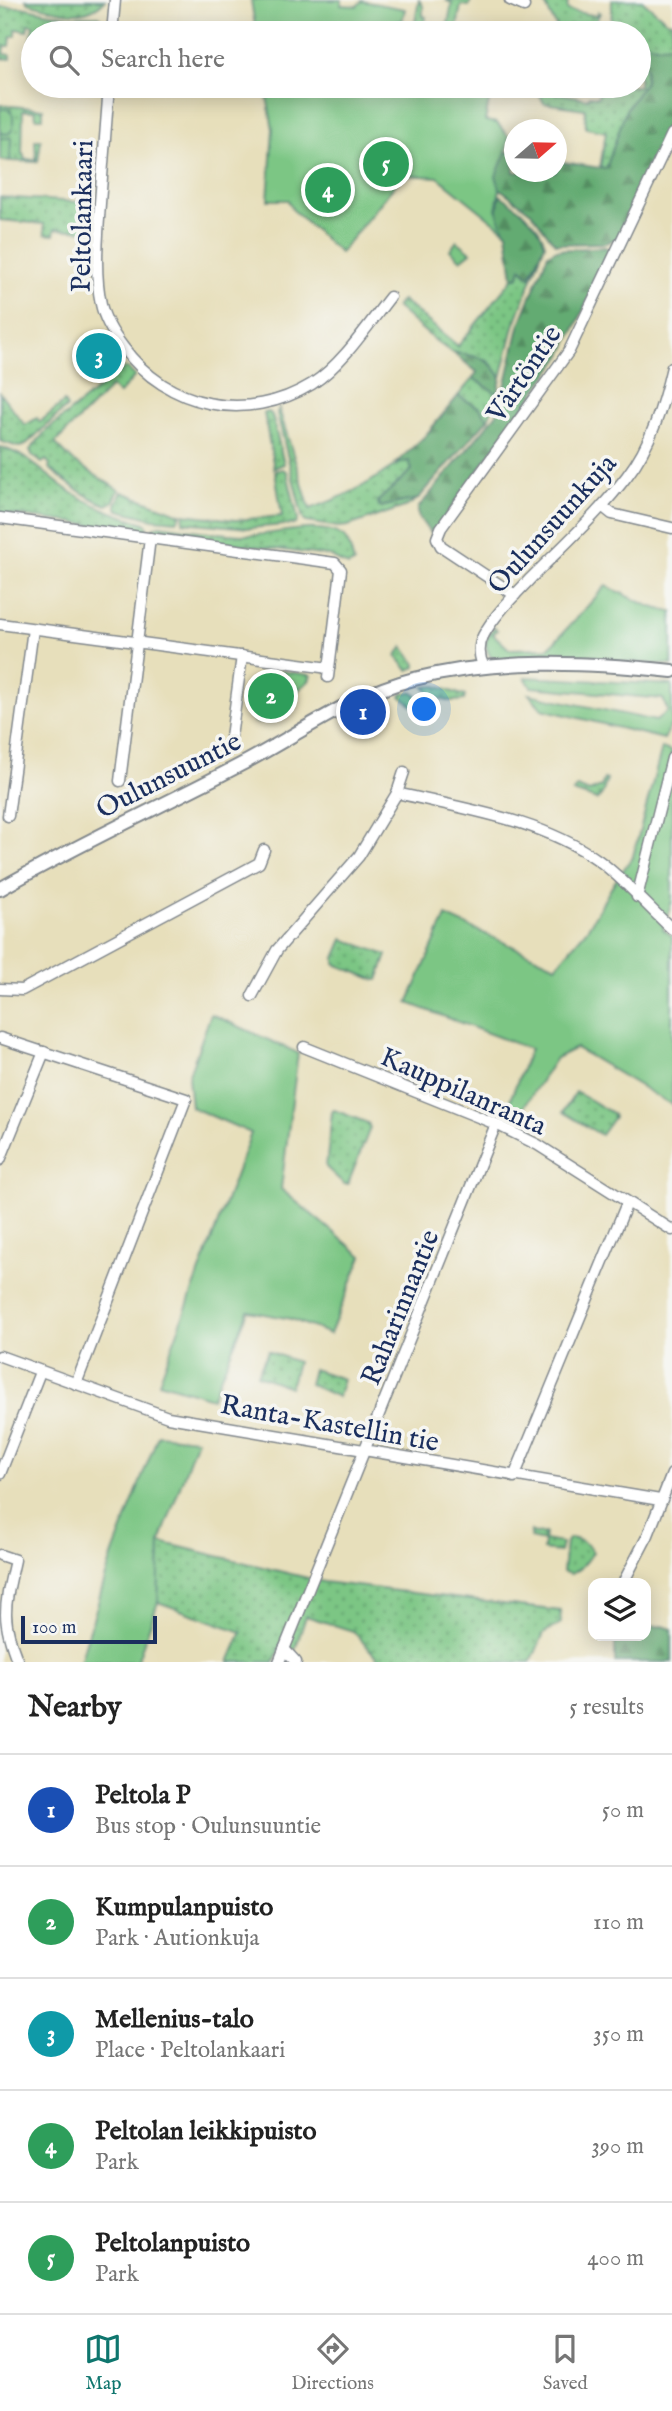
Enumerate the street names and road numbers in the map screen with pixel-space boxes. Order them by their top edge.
street label: Peltolankaari [65,139,102,293]
street label: Värtöntie [479,319,570,431]
street label: Oulunsuunkuja [481,447,626,602]
street label: Oulunsuuntie [91,725,248,828]
street label: Kauppilanranta [374,1040,552,1145]
street label: Raharinnantie [354,1225,448,1391]
street label: Ranta-Kastellin tie [218,1388,442,1461]

